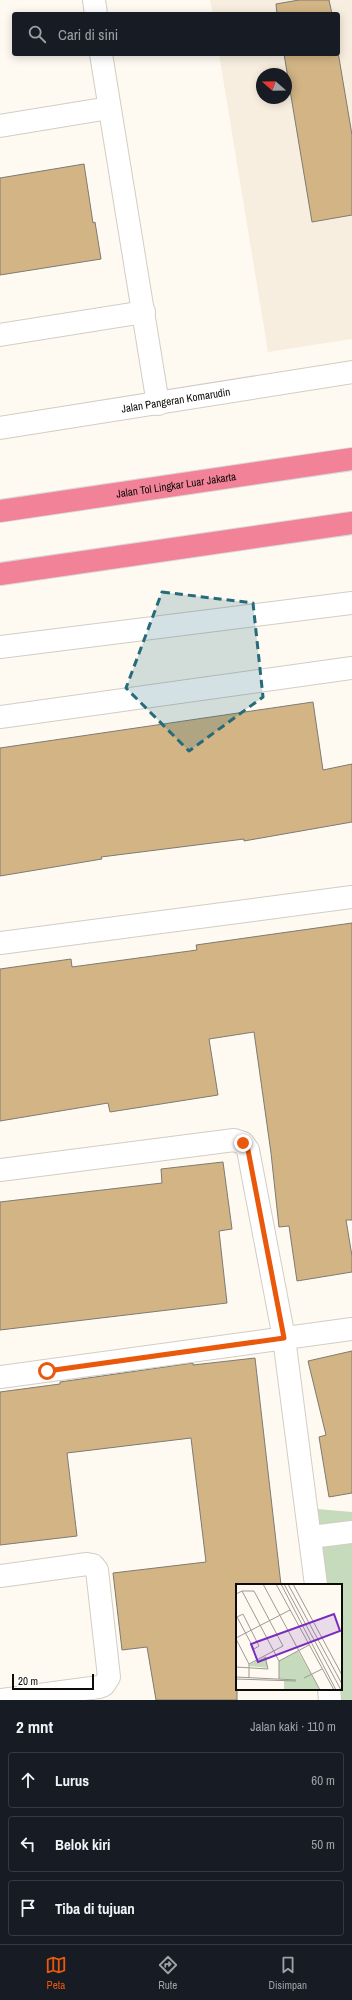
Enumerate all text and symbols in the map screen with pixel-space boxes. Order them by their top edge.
search box [12,12,340,56]
icon: search [26,23,48,45]
text: Cari di sini [58,24,118,45]
north arrow [256,68,292,104]
street label: Jalan Pangeran Komarudin [120,384,231,416]
street label: Jalan Tol Lingkar Luar Jakarta [115,469,237,501]
route end [234,1134,252,1152]
route start [38,1362,56,1380]
inset map [236,1584,342,1690]
scale bar [12,1672,94,1691]
text: 20 m [18,1674,38,1688]
text: 2 mnt [16,1715,53,1738]
text: Jalan kaki · 110 m [250,1718,336,1735]
icon: ahead [17,1769,39,1791]
text: Lurus [55,1770,89,1791]
text: 60 m [311,1772,335,1789]
icon: left [17,1833,39,1855]
text: Belok kiri [55,1834,110,1855]
text: 50 m [311,1836,335,1853]
icon: arrive [17,1897,39,1919]
text: Tiba di tujuan [55,1898,135,1919]
tab: Peta [45,1954,67,1992]
tab: Rute [157,1954,179,1992]
tab: Disimpan [268,1954,307,1992]

